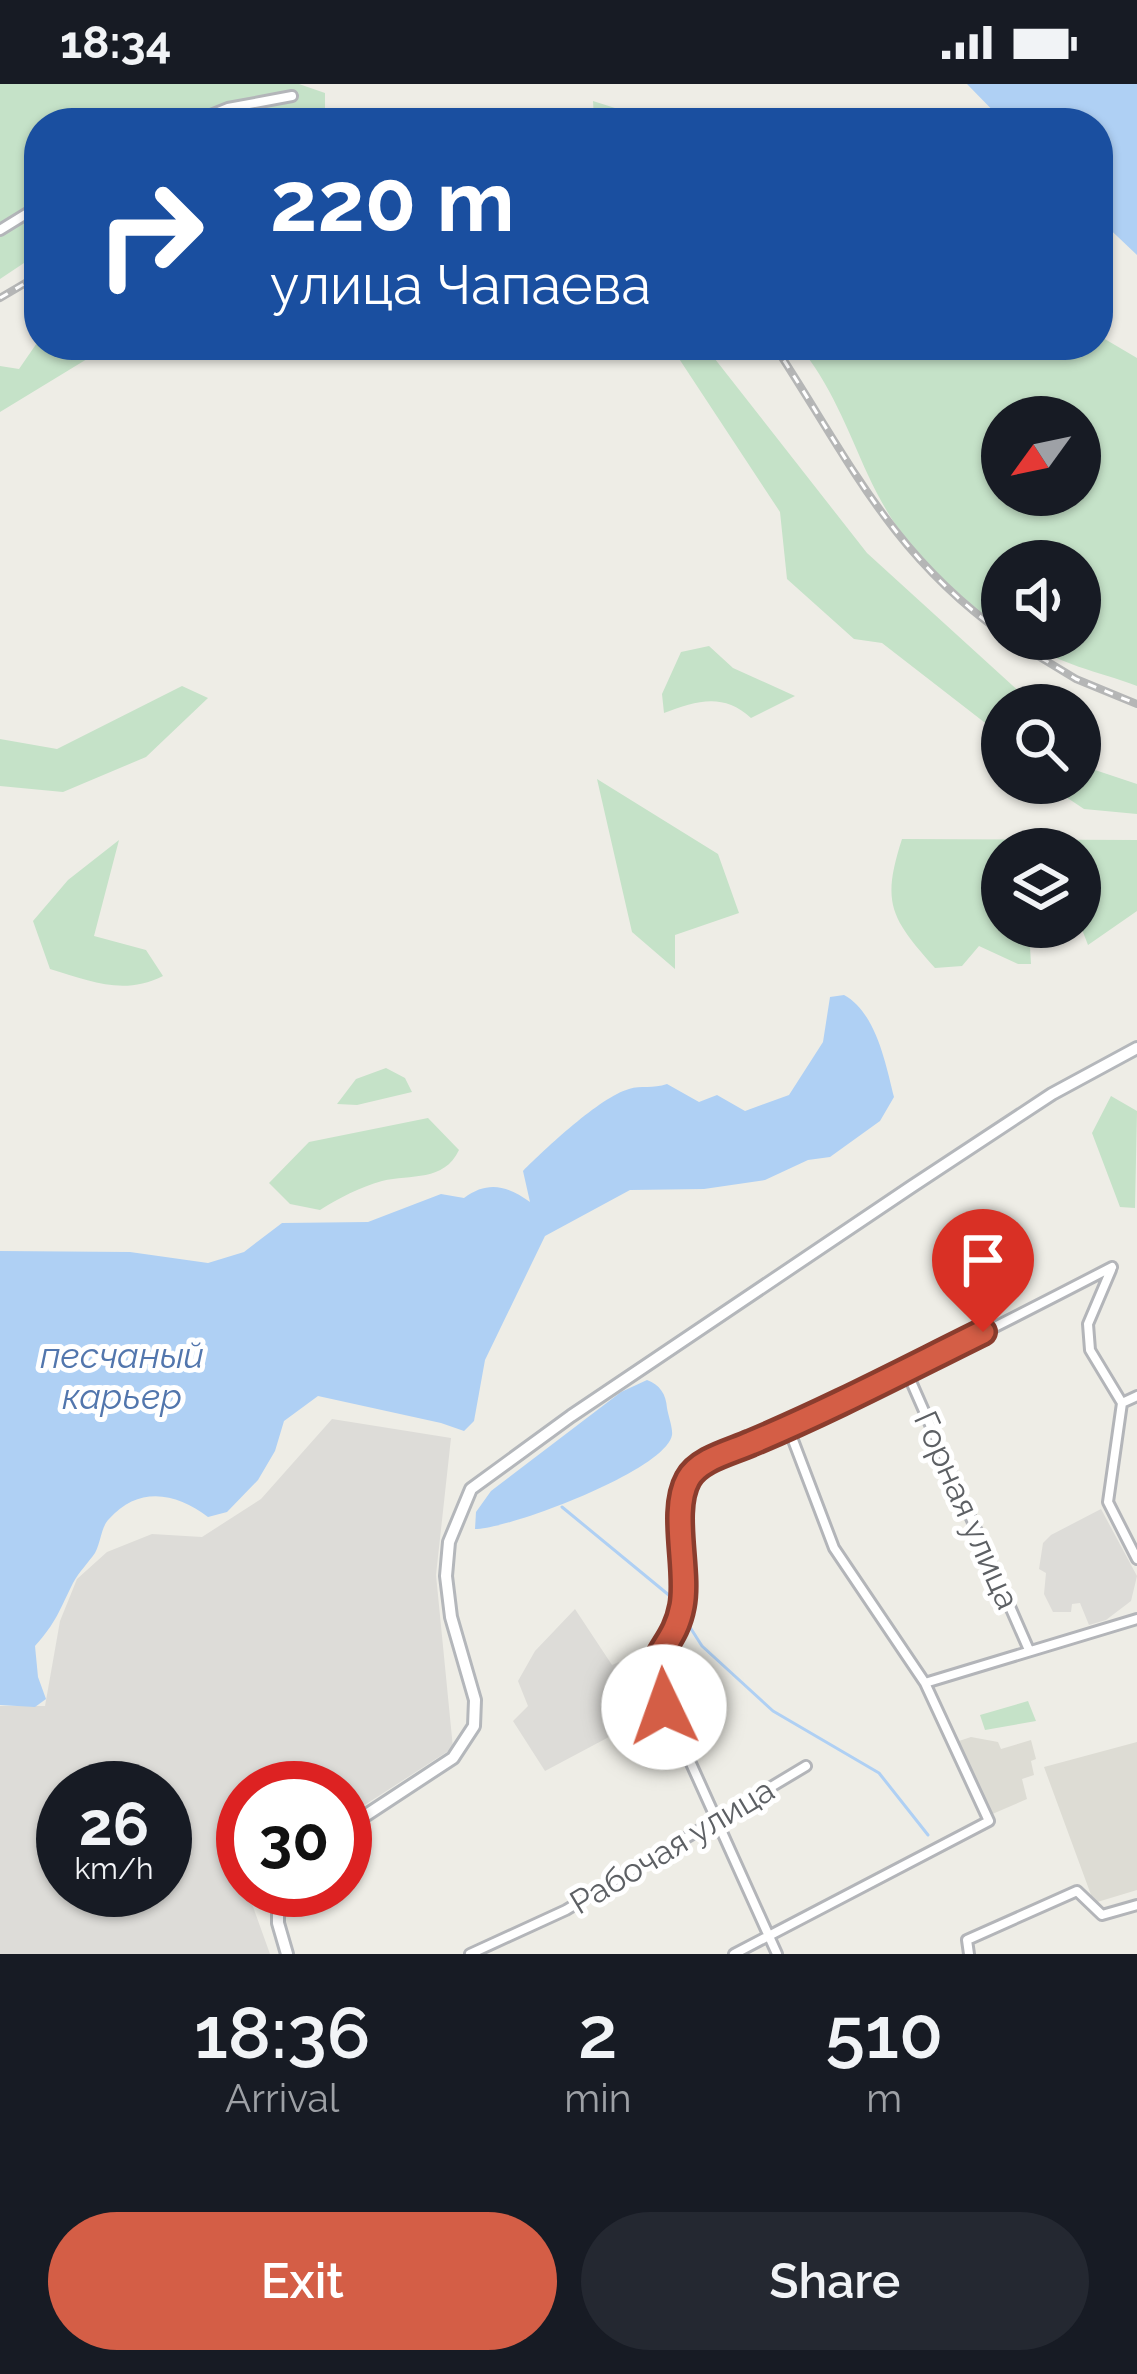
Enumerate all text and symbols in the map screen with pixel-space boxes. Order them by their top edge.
text: 18:34 [60,16,171,69]
text: 220 m [270,152,515,251]
icon: right [72,156,228,312]
text: улица Чапаева [270,253,651,317]
north arrow [981,396,1101,516]
map controls [981,396,1101,948]
button: sound [981,540,1101,660]
button: search [981,684,1101,804]
button: layers [981,828,1101,948]
pin [932,1209,1034,1332]
icon: arrive [950,1227,1016,1293]
water label: песчаный карьер [40,1334,204,1417]
street label: Горная улица [906,1405,1028,1615]
position arrow [601,1644,727,1770]
speed limit sign: 30 [216,1761,372,1917]
street label: Рабочая улица [563,1770,781,1922]
text: 26 [79,1789,149,1859]
text: km/h [74,1851,154,1886]
text: 18:36 [194,1990,370,2075]
text: 2 [578,1990,618,2075]
text: 510 [825,1990,943,2075]
text: Arrival [225,2075,339,2121]
text: min [564,2075,631,2121]
text: m [866,2075,902,2121]
button: Exit [48,2212,557,2350]
button: Share [581,2212,1089,2350]

